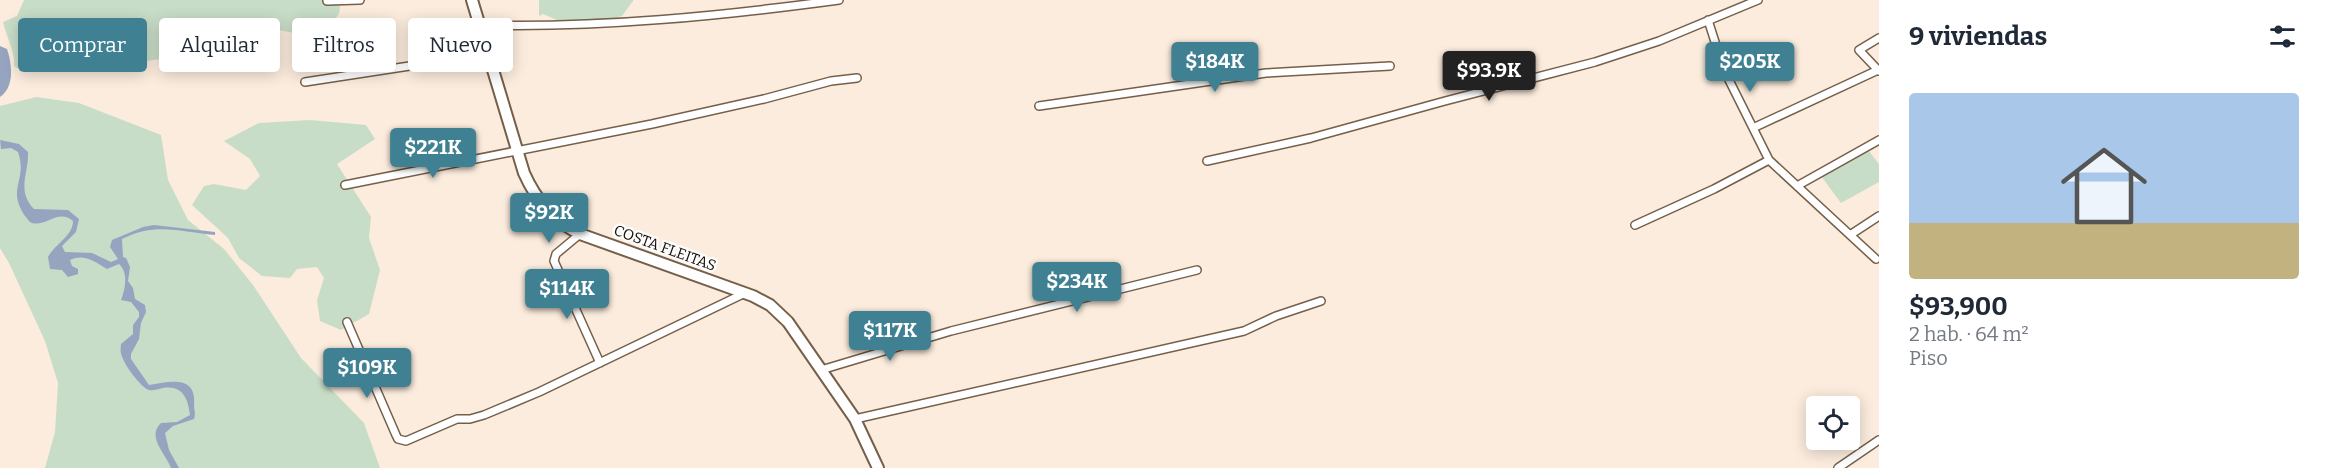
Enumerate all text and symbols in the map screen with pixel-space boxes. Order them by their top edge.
chip: Comprar [18,18,147,72]
chip: Alquilar [159,18,280,72]
chip: Filtros [292,18,396,72]
chip: Nuevo [408,18,513,72]
icon: filters [2266,20,2299,53]
text: 9 viviendas [1909,21,2047,52]
pin: $184K [1173,42,1257,93]
pin: $205K [1708,42,1792,93]
text: $184K [1185,49,1245,73]
text: $205K [1719,49,1781,73]
pin: $93.9K [1440,51,1538,102]
text: $93.9K [1457,58,1521,82]
pin: $221K [391,128,475,179]
icon: home [2050,132,2158,240]
text: $221K [404,135,462,159]
pin: $92K [513,193,585,244]
text: $92K [524,200,574,224]
street label: COSTA FLEITAS [611,221,719,275]
pin: $234K [1035,262,1119,313]
pin: $114K [525,269,609,320]
text: $234K [1046,269,1108,293]
text: $114K [539,276,595,300]
text: $93,900 [1909,291,2008,322]
pin: $117K [848,311,932,362]
text: $117K [863,318,917,342]
text: 2 hab. · 64 m² [1909,322,2029,346]
text: Piso [1909,346,1948,370]
pin: $109K [325,348,409,399]
text: $109K [337,355,397,379]
map controls [1806,396,1860,450]
button: locate [1806,396,1860,450]

